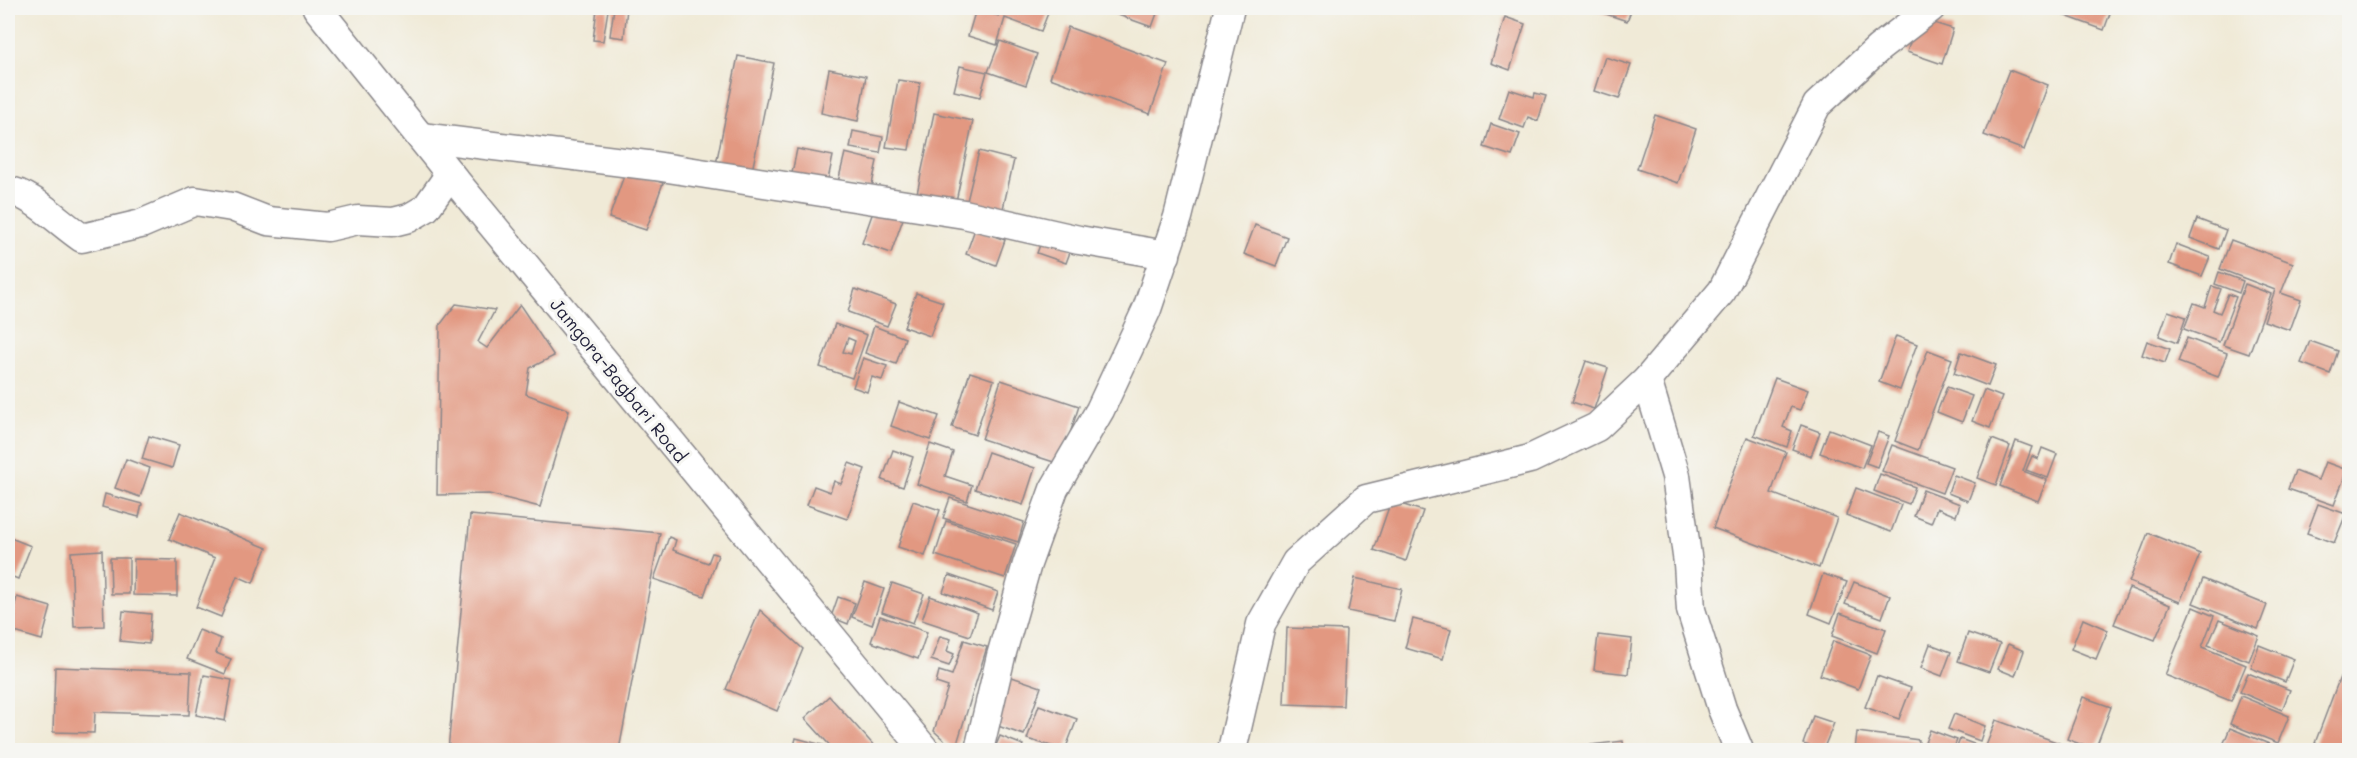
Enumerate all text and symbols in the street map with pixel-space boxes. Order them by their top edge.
street label: Jamgora-Bagbari Road [545,293,693,467]

